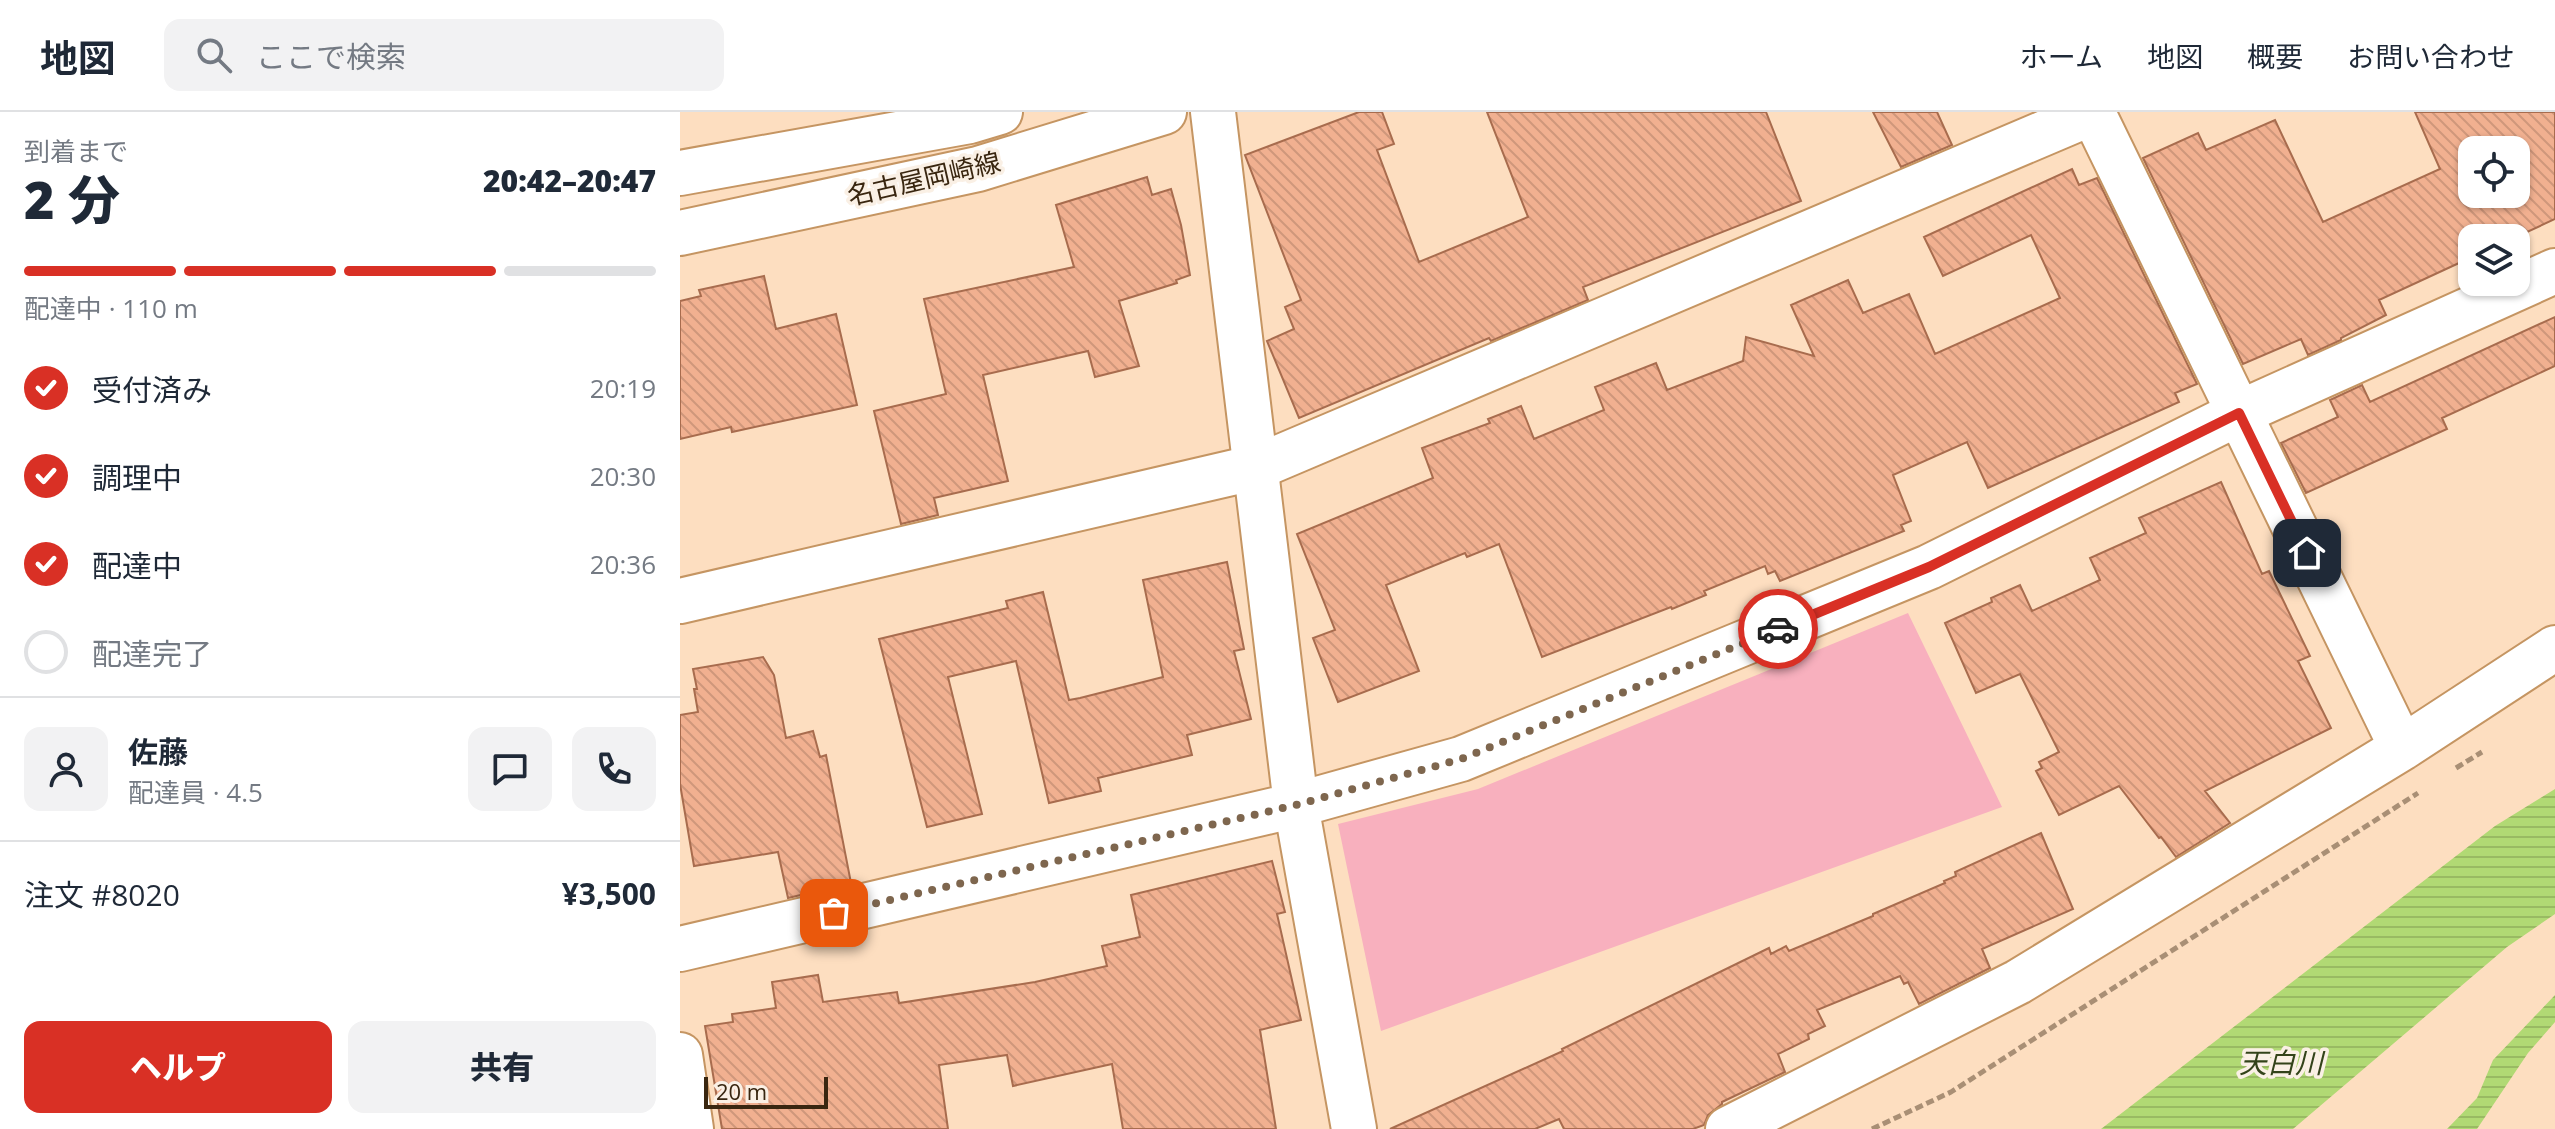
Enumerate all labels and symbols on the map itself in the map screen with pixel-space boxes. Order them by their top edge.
street label: 名古屋岡崎線 [844,143,1004,213]
pin [2273,519,2341,587]
courier [1738,589,1818,669]
pin [800,879,868,947]
water label: 天白川 [2239,1043,2326,1081]
scale bar [704,1073,828,1109]

